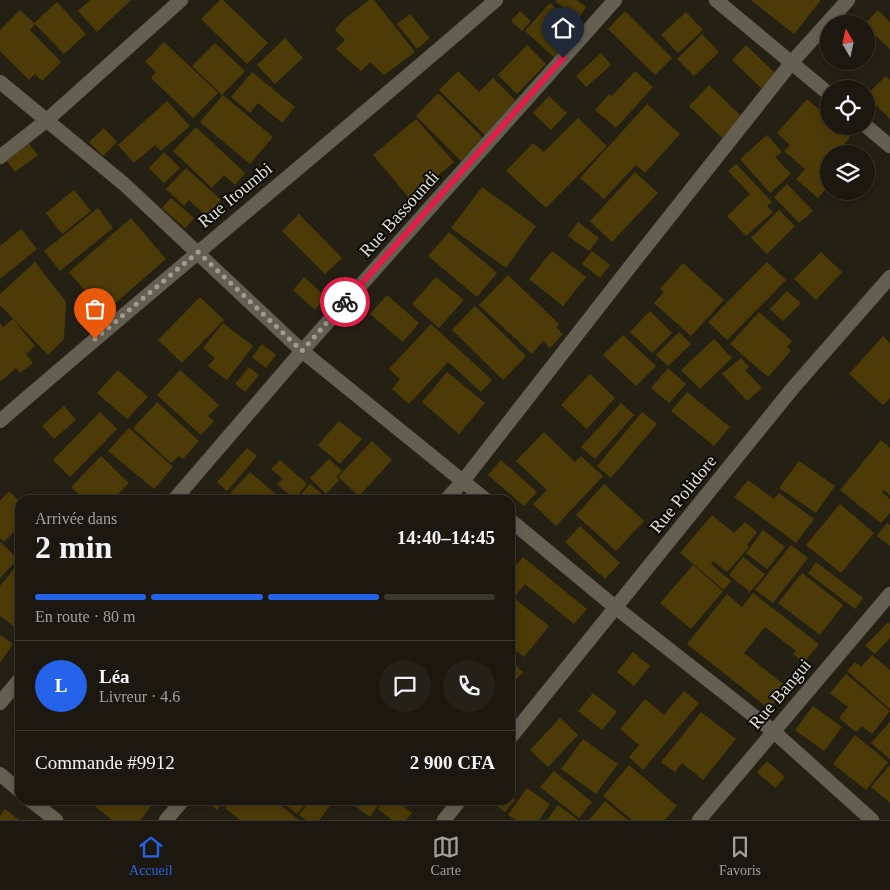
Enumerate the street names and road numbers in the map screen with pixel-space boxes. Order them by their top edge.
street label: Rue Itoumbi [194,158,276,232]
street label: Rue Bassoundi [355,167,443,261]
street label: Rue Polidore [645,451,721,537]
street label: Rue Bangui [745,655,815,733]

